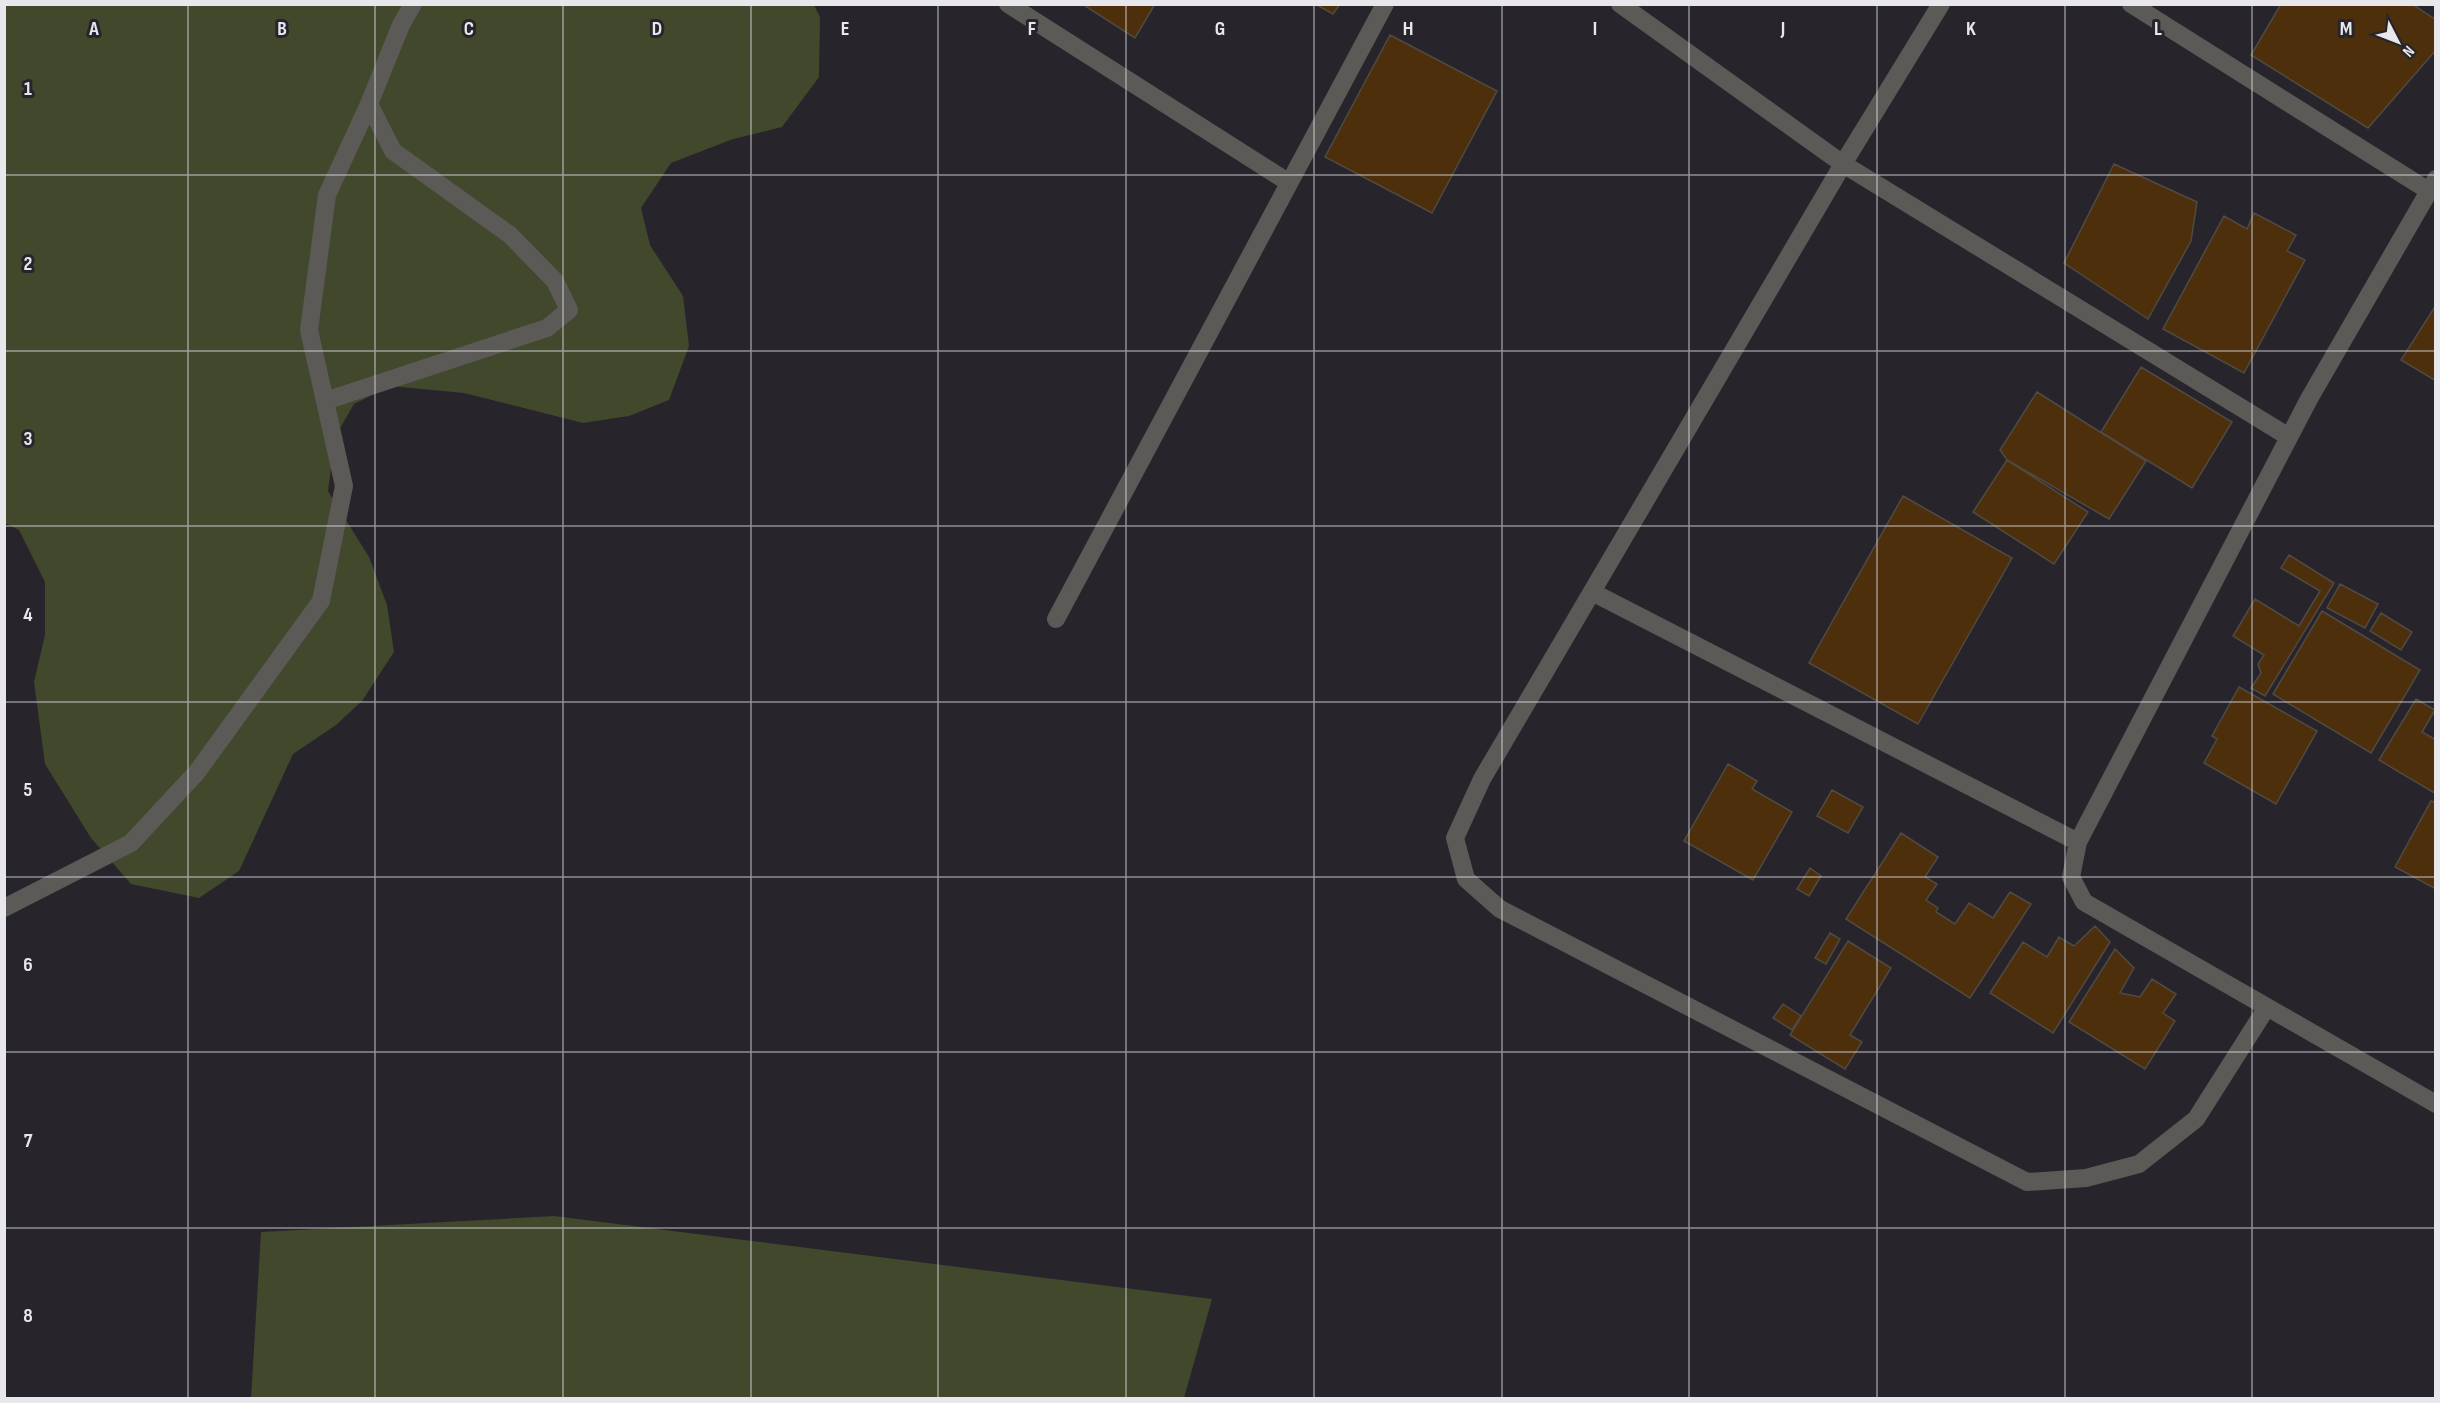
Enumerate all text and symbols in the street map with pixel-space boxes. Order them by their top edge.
north arrow [2368,12,2428,72]
text: A [88,17,99,41]
text: B [277,17,287,41]
text: C [464,17,474,41]
text: D [652,17,662,41]
text: E [841,17,849,41]
text: F [1028,17,1036,41]
text: G [1215,17,1225,41]
text: H [1403,17,1413,41]
text: I [1593,17,1597,41]
text: J [1780,17,1785,41]
text: K [1966,17,1976,41]
text: L [2154,17,2162,41]
text: M [2340,17,2352,41]
text: N [2398,42,2418,61]
text: 1 [24,77,32,101]
text: 2 [24,252,32,276]
text: 3 [24,427,33,451]
text: 4 [23,603,33,627]
text: 5 [24,778,33,802]
text: 6 [23,953,33,977]
text: 7 [24,1129,33,1153]
text: 8 [23,1304,33,1328]

